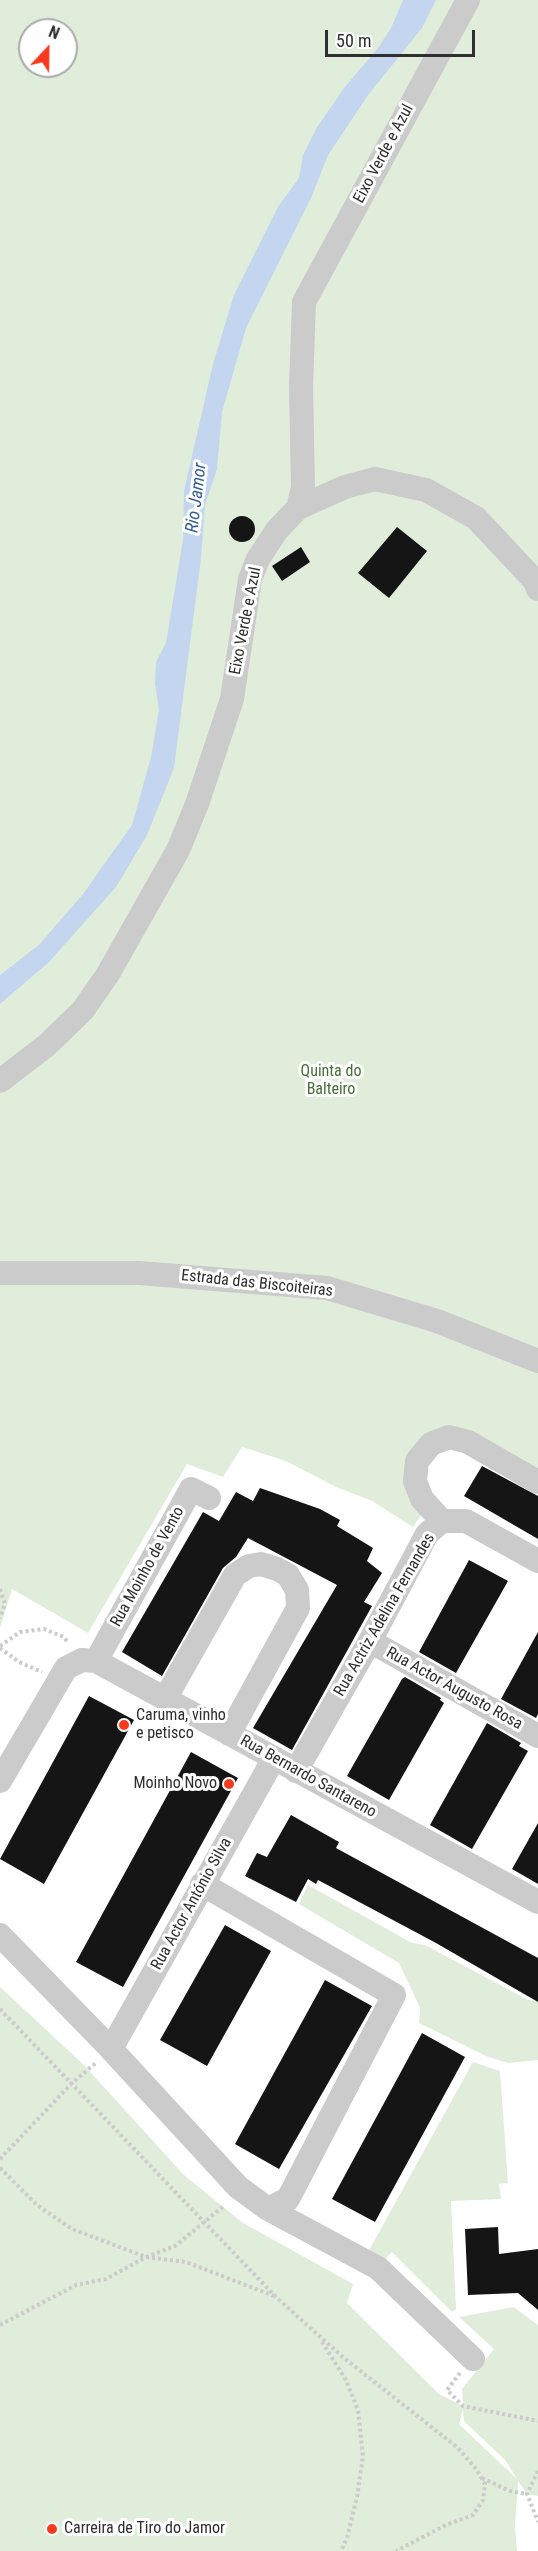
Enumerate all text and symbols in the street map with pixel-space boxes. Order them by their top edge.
north arrow [18,18,78,78]
scale bar [328,18,478,56]
text: N [46,22,62,43]
text: 50 m [336,30,371,51]
street label: Eixo Verde e Azul [350,101,418,207]
water label: Rio Jamor [182,462,212,534]
street label: Eixo Verde e Azul [226,566,266,676]
park label: Quinta do Balteiro [301,1062,361,1100]
street label: Estrada das Biscoiteiras [180,1266,334,1302]
street label: Rua Moinho de Vento [107,1504,189,1630]
street label: Rua Actriz Adelina Fernandes [330,1530,440,1700]
street label: Rua Actor Augusto Rosa [382,1644,526,1734]
place label: Caruma, vinho e petisco [136,1706,226,1744]
marker: Caruma, vinho e petisco [117,1718,131,1732]
street label: Rua Bernardo Santareno [237,1732,379,1822]
place label: Moinho Novo [133,1774,217,1794]
marker: Moinho Novo [222,1777,236,1791]
street label: Rua Actor António Silva [148,1835,236,1973]
place label: Carreira de Tiro do Jamor [64,2519,225,2539]
marker: Carreira de Tiro do Jamor [45,2522,59,2536]

